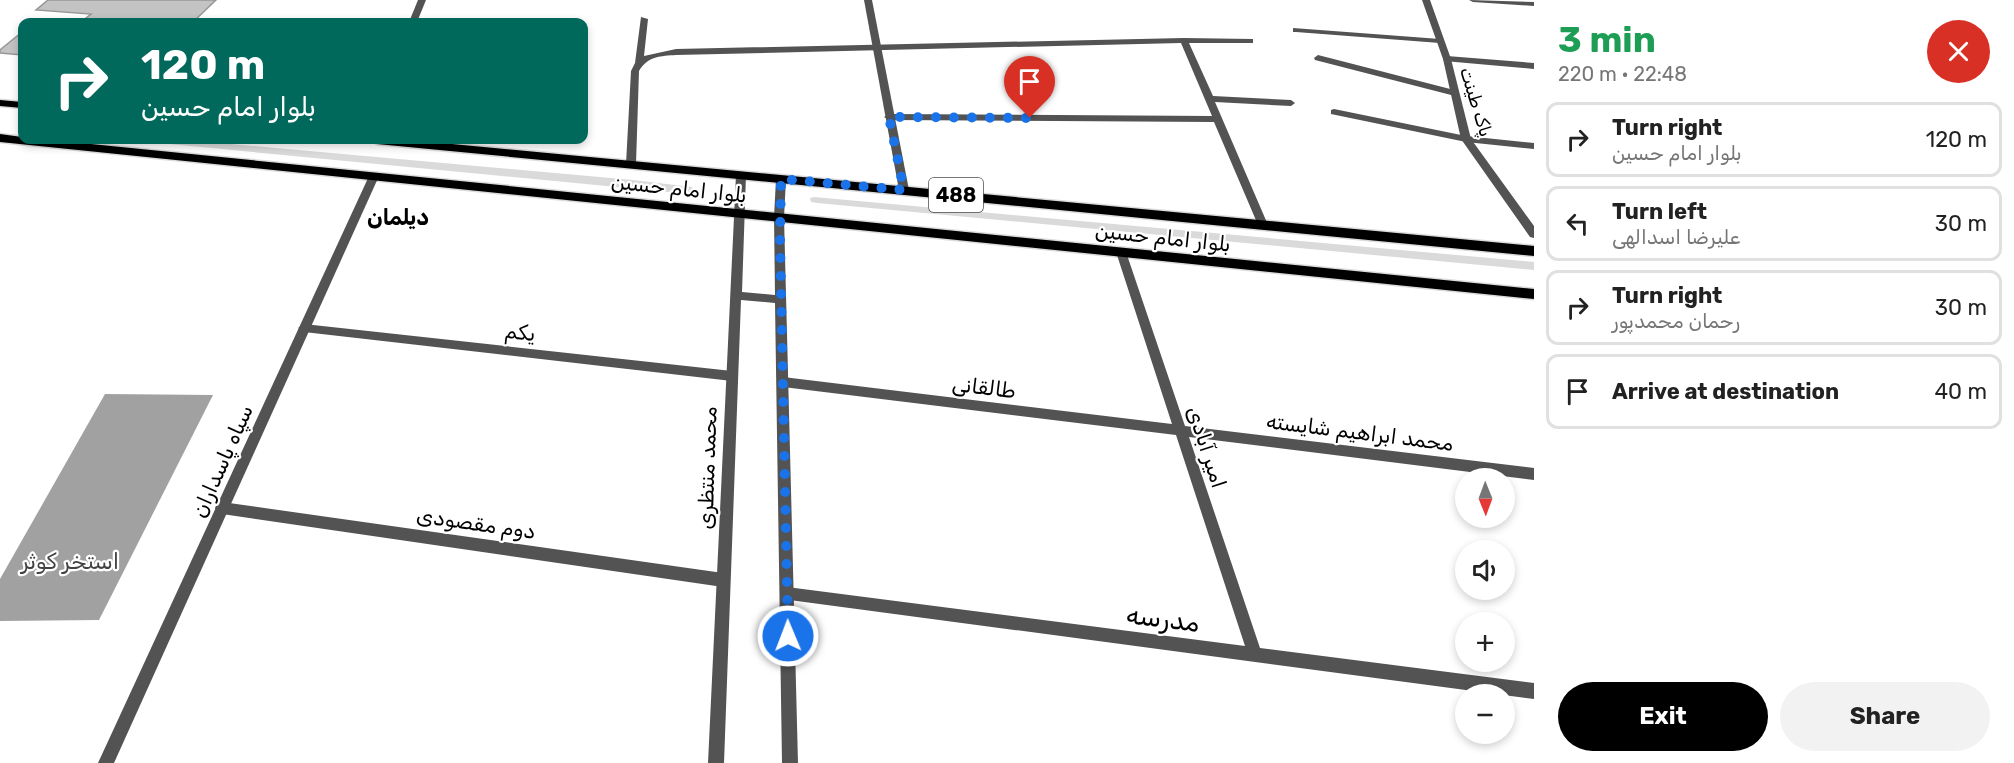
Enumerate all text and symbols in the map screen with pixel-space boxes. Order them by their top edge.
text: 3 min [1558,18,1656,61]
button: close [1927,20,1990,83]
text: 120 m [141,40,265,90]
icon: right [42,42,120,120]
pin [1004,56,1055,118]
text: 220 m · 22:48 [1558,62,1687,86]
icon: arrive [1013,65,1046,98]
street label: پاک طینت [1454,65,1497,140]
text: بلوار امام حسین [141,91,316,123]
text: Turn right [1612,114,1722,141]
icon: right [1561,123,1594,156]
text: 120 m [1926,126,1987,153]
text: بلوار امام حسین [1612,141,1742,165]
street label: بلوار امام حسین [610,168,748,209]
road number: 488 [929,178,983,212]
text: Turn left [1612,198,1707,225]
district label: دیلمان [367,204,429,231]
icon: left [1561,207,1594,240]
text: 30 m [1935,210,1987,237]
street label: بلوار امام حسین [1094,217,1232,258]
text: علیرضا اسدالهی [1612,225,1740,249]
text: Turn right [1612,282,1722,309]
icon: right [1561,291,1594,324]
text: 30 m [1935,294,1987,321]
text: رحمان محمدپور [1612,309,1740,333]
street label: یکم [503,318,537,348]
street label: طالقانی [951,371,1017,403]
icon: arrive [1561,375,1594,408]
text: Arrive at destination [1612,378,1839,405]
text: 40 m [1934,378,1987,405]
street label: سپاه پاسداران [186,401,260,522]
street label: امیر آبادی [1182,403,1232,491]
street label: محمد منتظری [692,406,722,530]
street label: محمد ابراهیم شایسته [1265,408,1455,458]
north arrow [1455,468,1515,528]
map controls [1455,468,1515,744]
street label: دوم مقصودی [415,502,537,545]
button: sound [1455,540,1515,600]
water label: استخر کوثر [19,548,119,575]
street label: مدرسه [1124,599,1202,639]
position arrow [756,604,820,668]
button: + [1455,612,1515,672]
button: Exit [1558,682,1768,751]
button: Share [1780,682,1990,751]
button: − [1455,684,1515,744]

